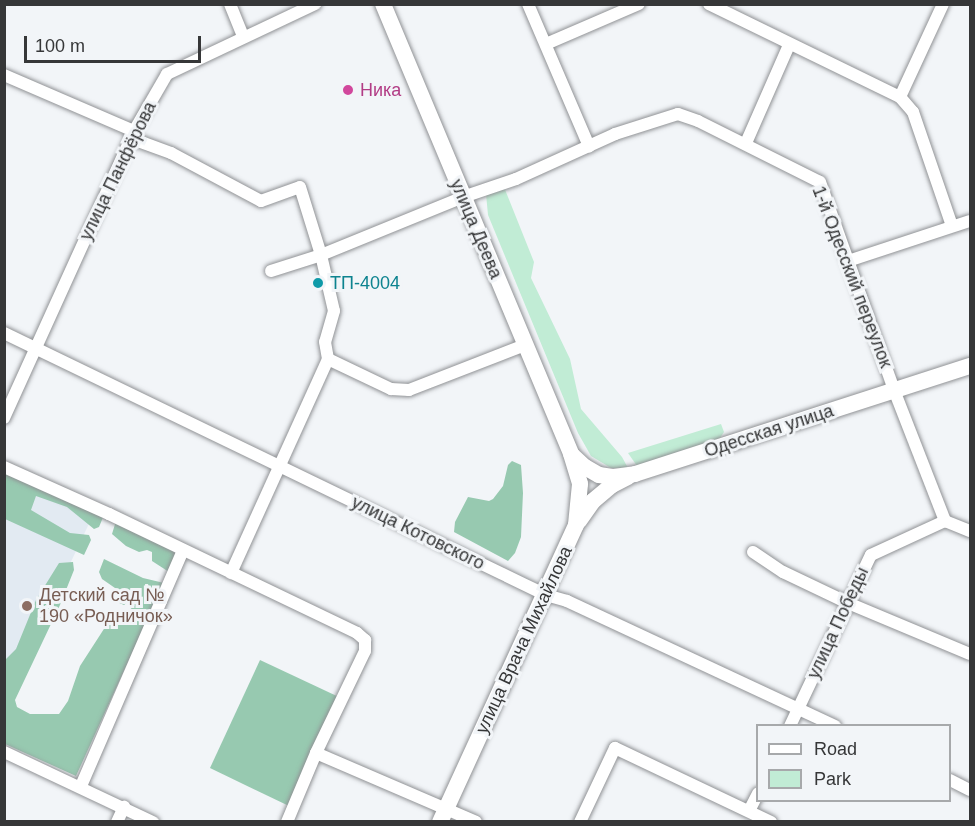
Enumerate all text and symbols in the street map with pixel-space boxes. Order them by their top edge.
scale bar [27,24,204,62]
text: 100 m [35,36,85,56]
place label: Ника [360,79,401,101]
marker: Ника [341,83,355,97]
street label: улица Панфёрова [75,98,161,244]
street label: улица Деева [445,176,507,282]
street label: 1-й Одесский переулок [807,183,897,371]
place label: ТП-4004 [330,272,400,294]
marker: ТП-4004 [311,276,325,290]
street label: Одесская улица [702,400,836,462]
street label: улица Котовского [348,491,488,575]
street label: улица Врача Михайлова [471,543,577,737]
street label: улица Победы [803,564,873,682]
place label: Детский сад № 190 «Родничок» [39,585,173,628]
marker: Детский сад № 190 «Родничок» [20,599,34,613]
legend [756,724,951,802]
text: Road [814,739,857,759]
text: Park [814,769,851,789]

